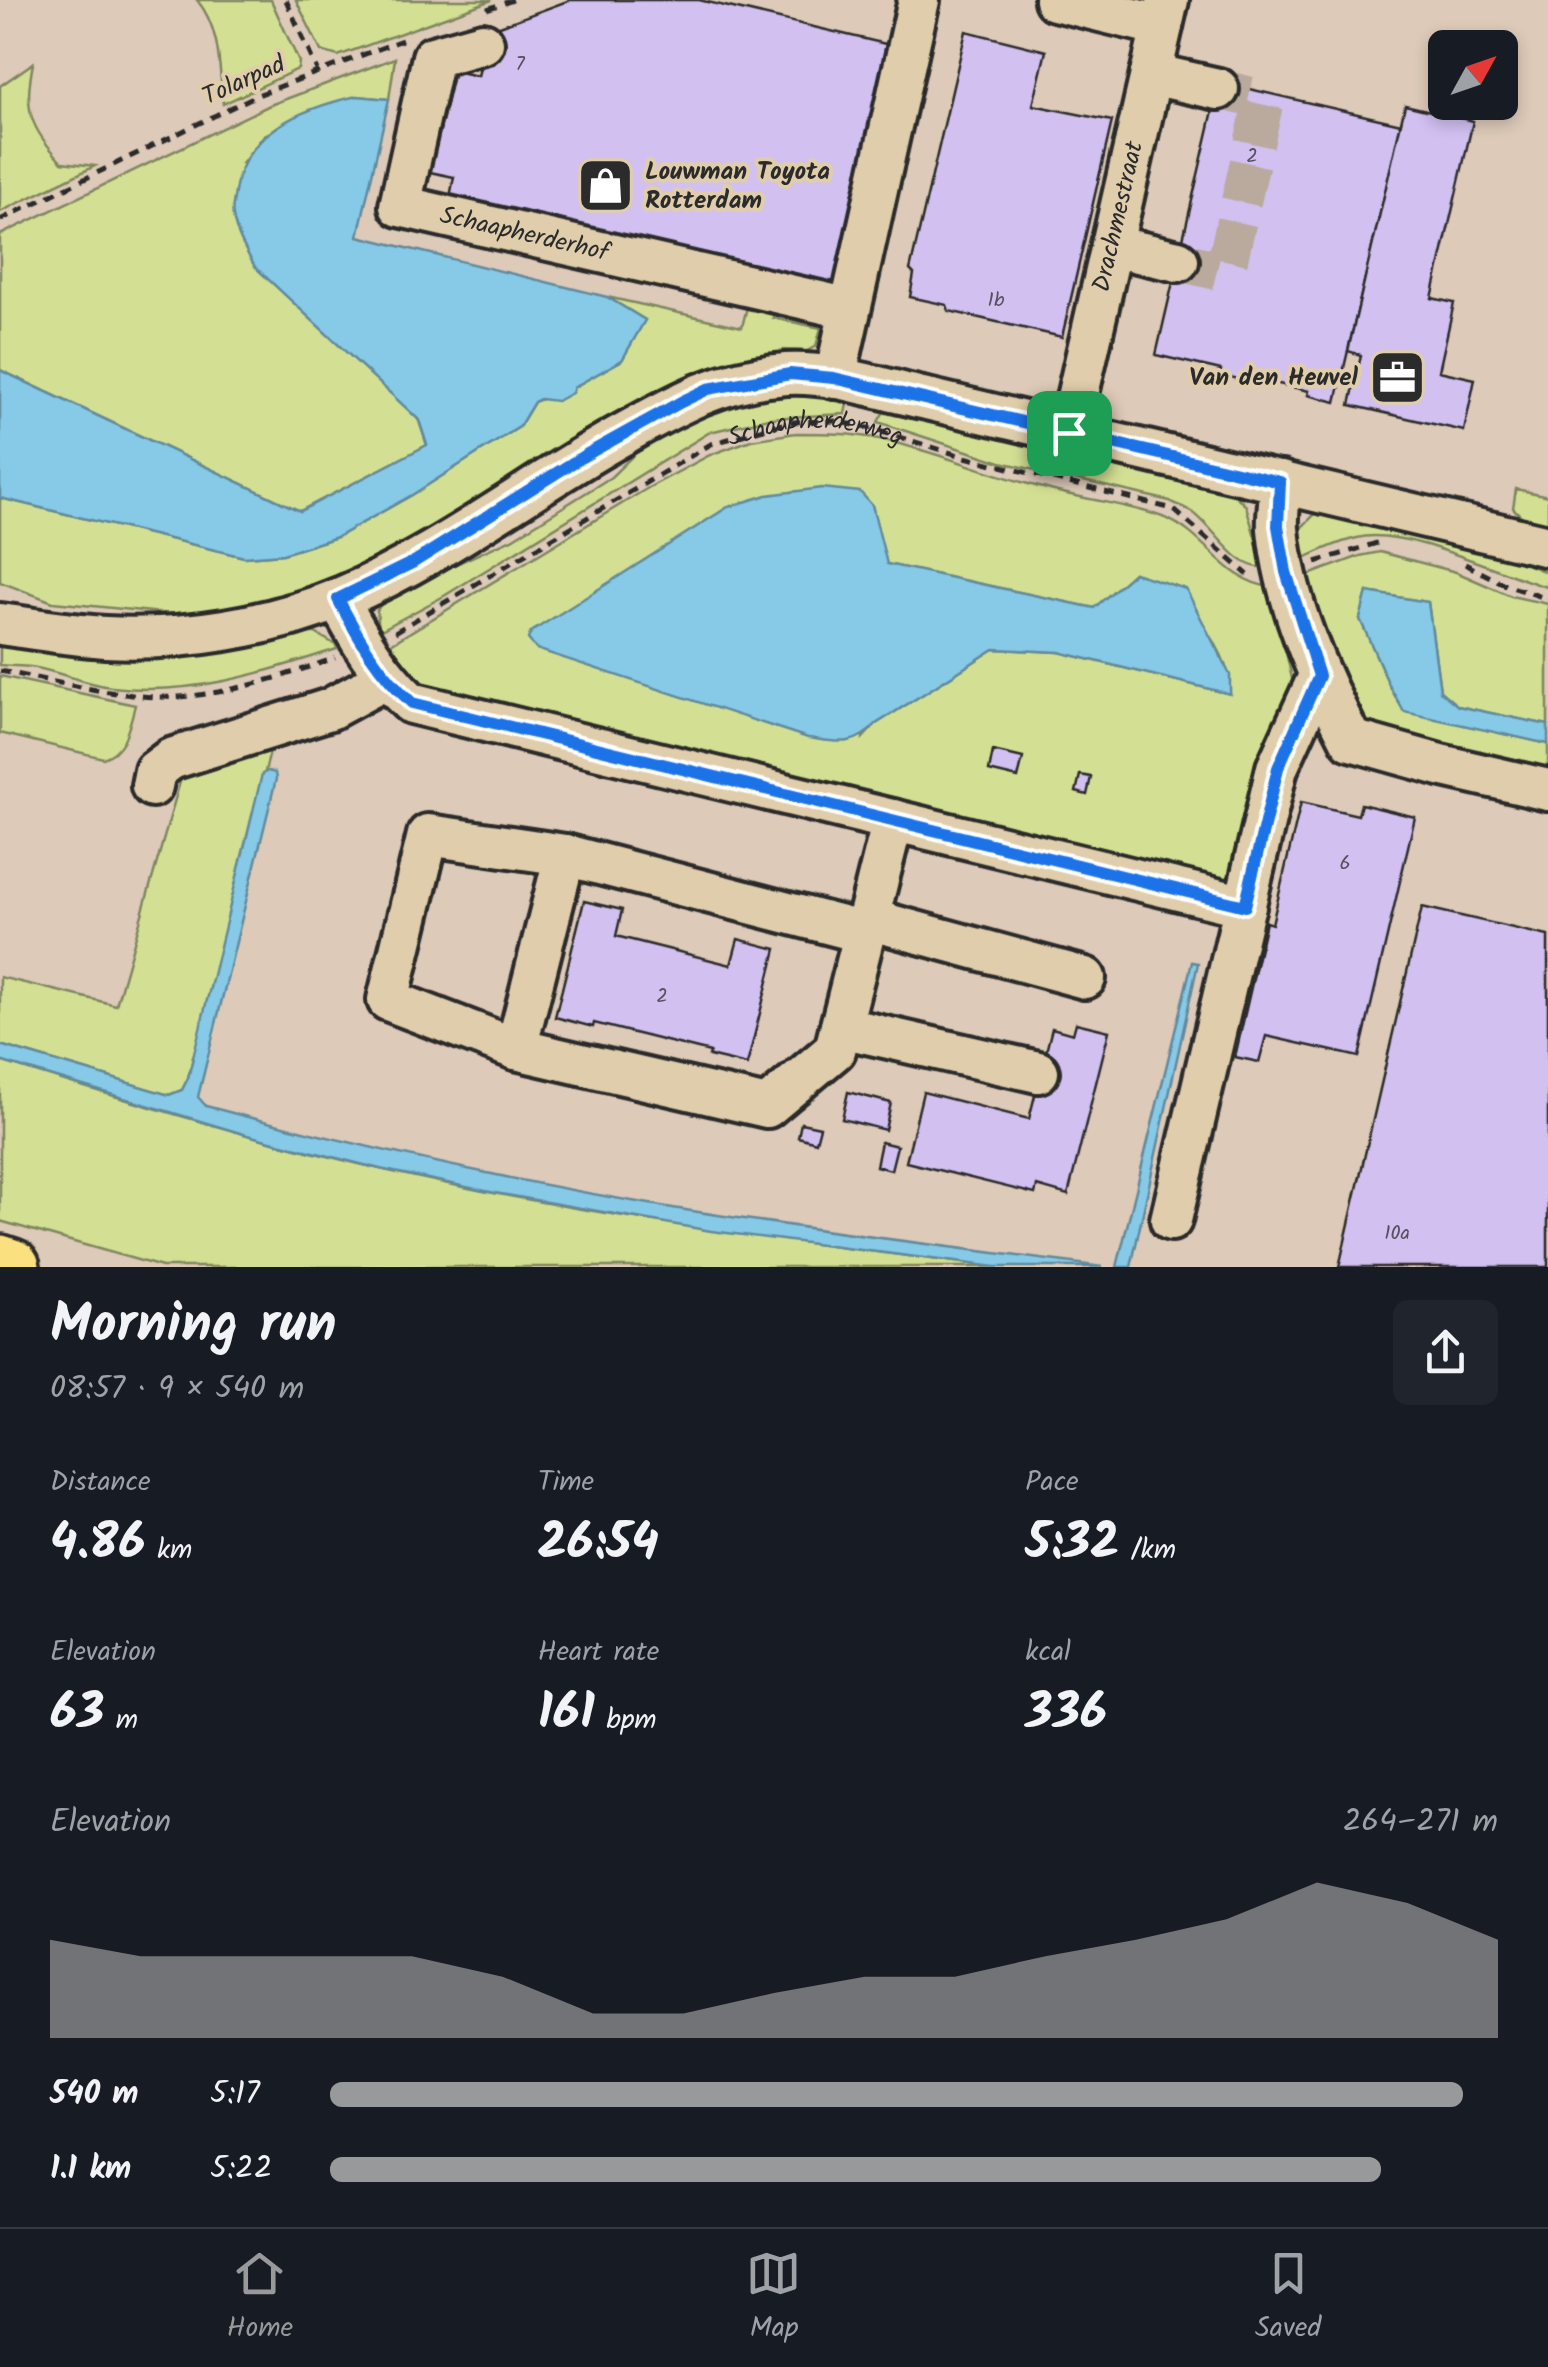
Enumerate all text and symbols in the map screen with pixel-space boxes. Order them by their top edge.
north arrow [1428,30,1518,120]
map controls [1428,30,1518,120]
street label: Tolarpad [196,44,293,117]
house number: 7 [515,49,525,81]
street label: Drachmestraat [1082,137,1155,296]
house number: 2 [1246,141,1258,173]
place label: Louwman Toyota Rotterdam [645,152,830,221]
shop icon: Louwman Toyota Rotterdam [576,156,636,216]
street label: Schaapherderhof [436,196,615,274]
house number: 1b [988,285,1005,317]
office icon: Van den Heuvel [1367,348,1427,408]
place label: Van den Heuvel [1189,358,1358,398]
pin [1027,391,1112,476]
street label: Schaapherderweg [723,401,908,458]
icon: arrive [1042,406,1097,461]
house number: 6 [1339,848,1351,880]
house number: 2 [656,981,668,1013]
house number: 10a [1384,1218,1410,1250]
text: Morning run [50,1283,337,1370]
button: share [1393,1300,1498,1405]
text: 08:57 · 9 × 540 m [50,1364,304,1415]
text: Distance [50,1460,151,1505]
text: Time [538,1460,594,1505]
text: Pace [1025,1460,1079,1505]
text: 4.86 [50,1505,146,1585]
text: 26:54 [538,1505,659,1585]
text: 5:32 [1025,1505,1119,1585]
text: km [146,1528,192,1573]
text: /km [1119,1528,1176,1573]
text: Elevation [50,1630,156,1675]
text: Heart rate [538,1630,659,1675]
text: kcal [1025,1630,1071,1675]
text: 63 [50,1675,104,1755]
text: 161 [538,1675,595,1755]
text: 336 [1025,1675,1107,1755]
text: m [104,1698,138,1743]
text: bpm [595,1698,657,1743]
text: Elevation [50,1797,171,1848]
text: 264–271 m [1343,1797,1498,1848]
text: 540 m [50,2069,139,2120]
text: 5:17 [210,2069,260,2120]
text: 1.1 km [50,2144,131,2195]
text: 5:22 [210,2144,272,2195]
tab: Home [227,2246,293,2351]
tab: Map [746,2246,801,2351]
tab: Saved [1255,2246,1321,2351]

